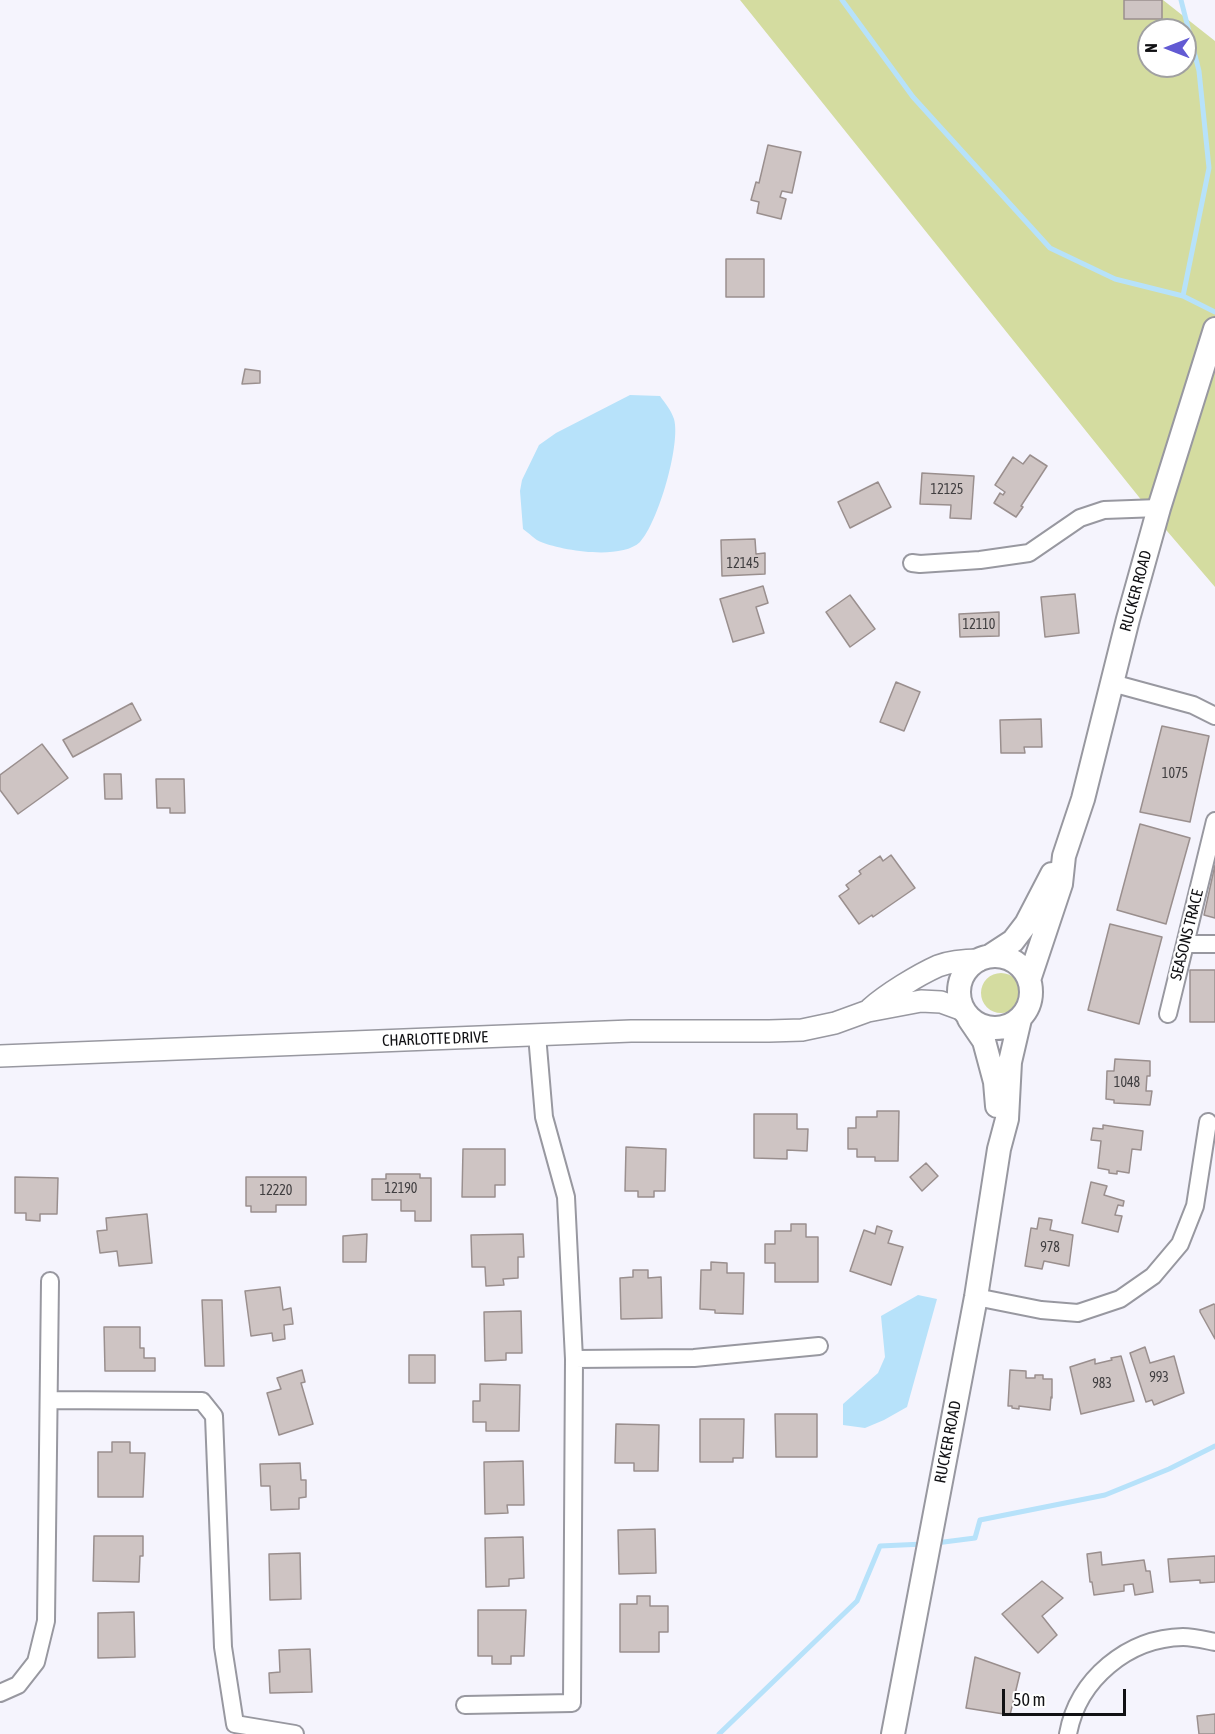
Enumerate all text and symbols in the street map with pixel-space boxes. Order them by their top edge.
north arrow [1137,18,1197,78]
text: N [1142,43,1160,53]
house number: 12125 [931,482,963,498]
street label: RUCKER ROAD [1116,548,1156,634]
house number: 12145 [727,556,759,572]
house number: 12110 [963,617,995,633]
house number: 1075 [1162,766,1188,782]
street label: SEASONS TRACE [1166,888,1208,982]
street label: CHARLOTTE DRIVE [382,1028,488,1050]
house number: 1048 [1114,1075,1140,1091]
house number: 12190 [385,1181,417,1197]
house number: 12220 [260,1183,292,1199]
house number: 978 [1040,1240,1060,1256]
house number: 993 [1149,1370,1169,1386]
house number: 983 [1092,1376,1112,1392]
street label: RUCKER ROAD [931,1399,965,1485]
scale bar [1005,1677,1130,1715]
text: 50 m [1013,1689,1045,1710]

